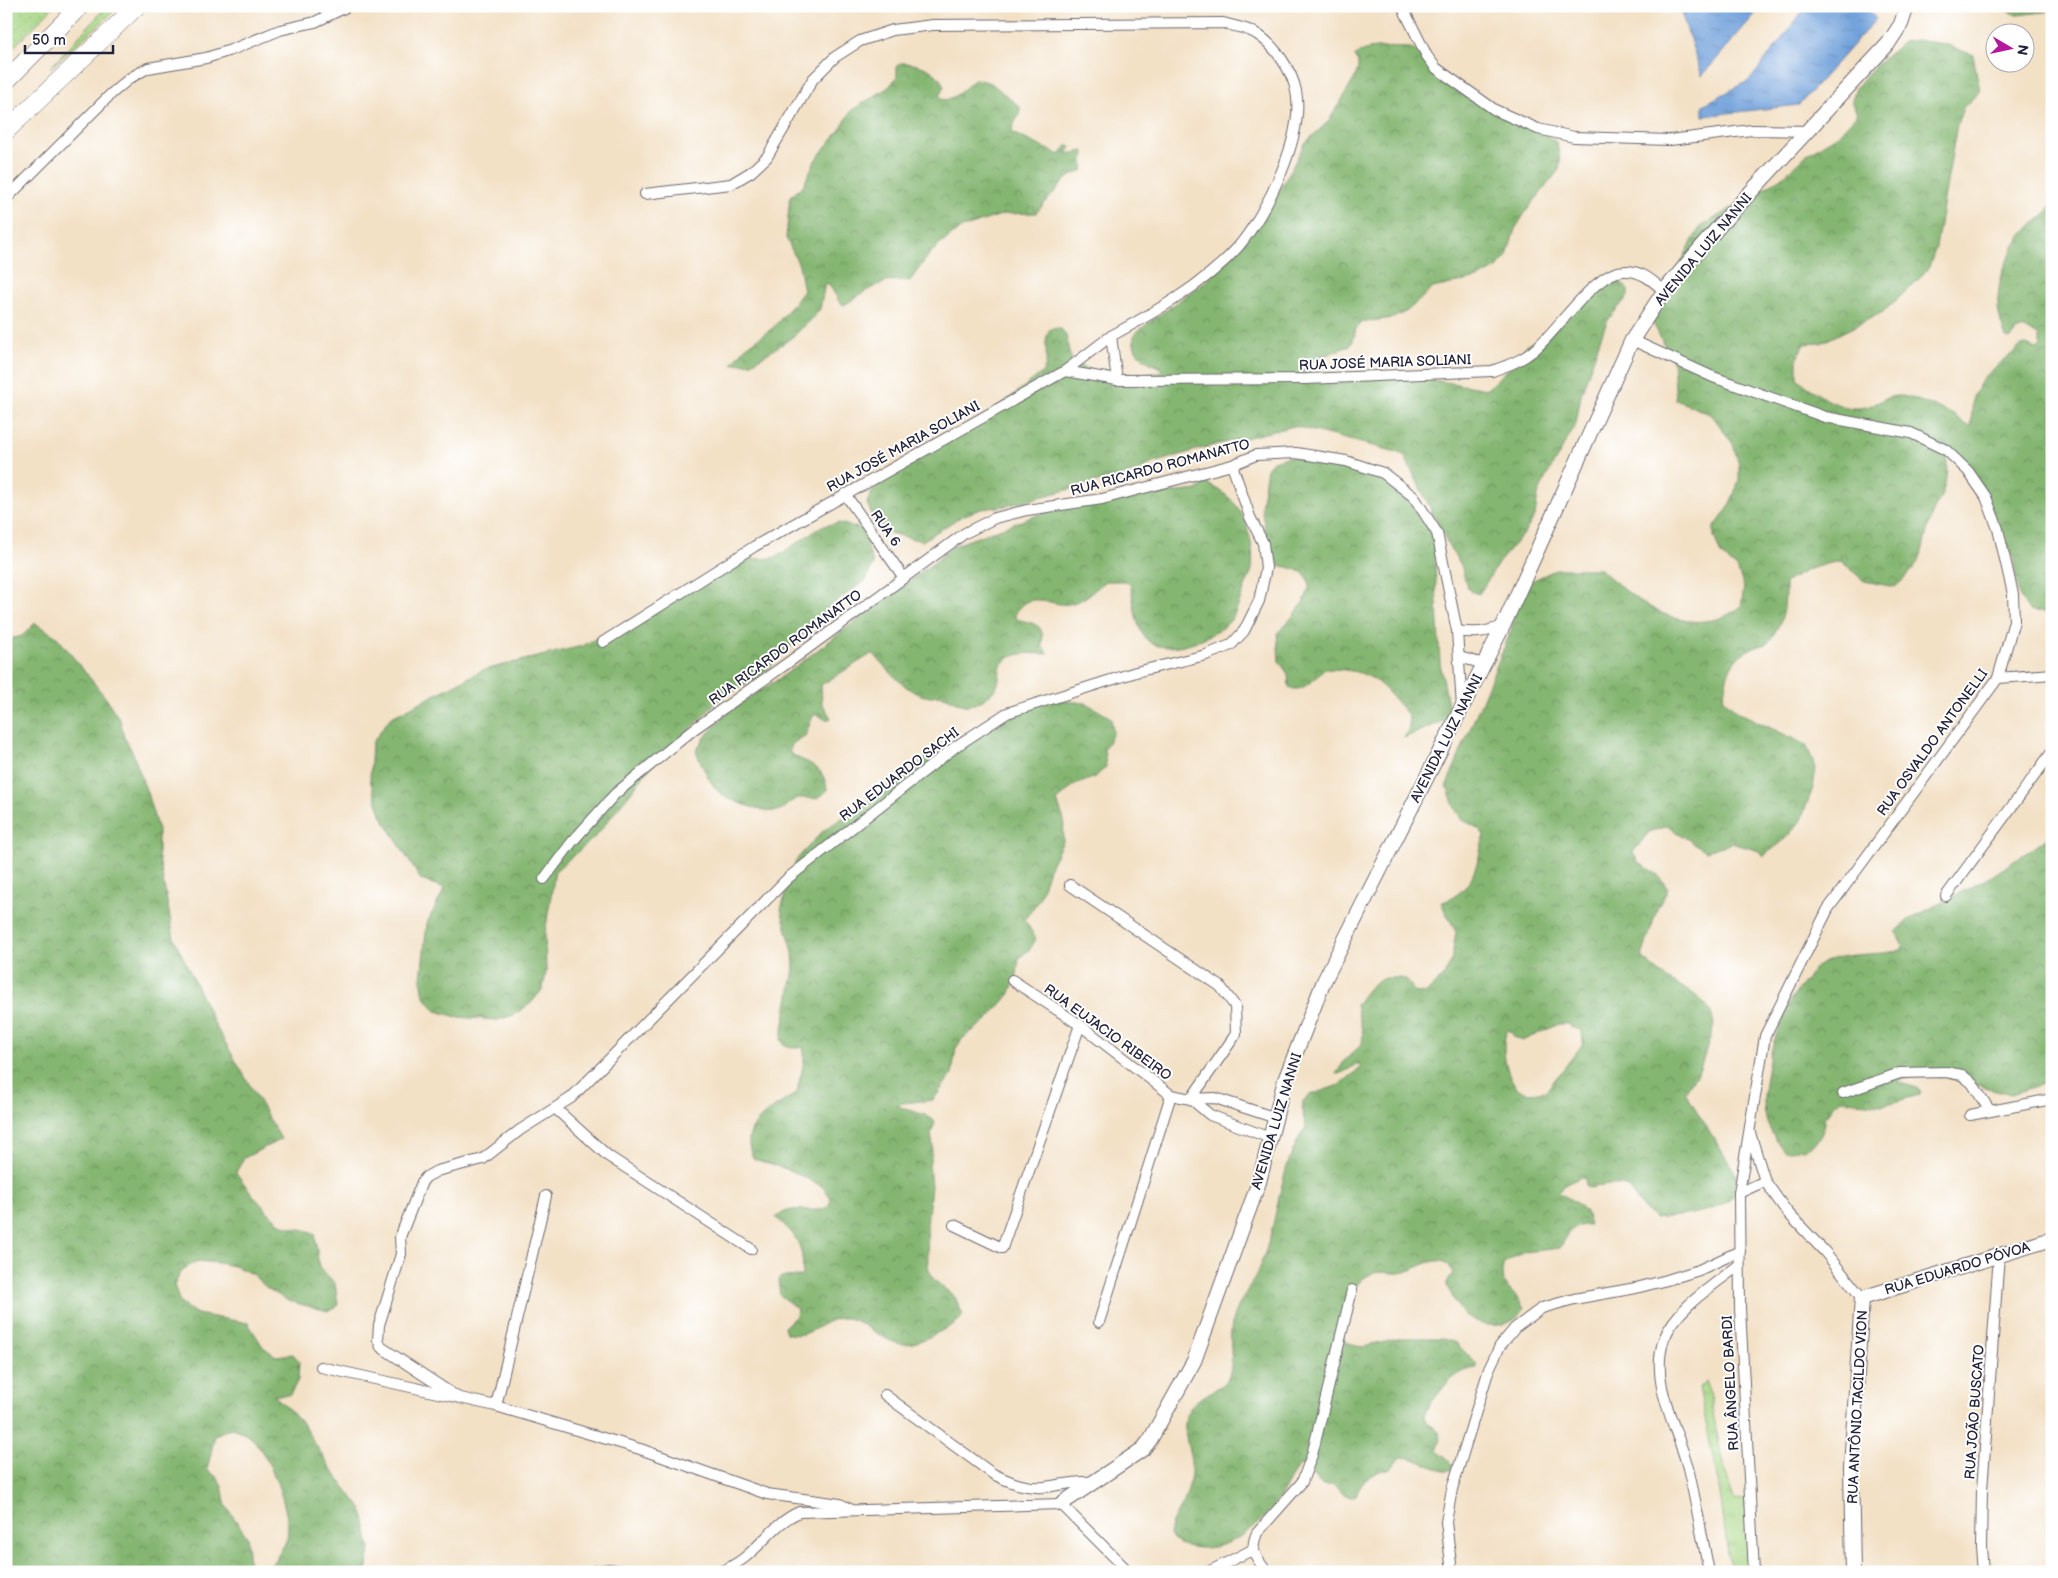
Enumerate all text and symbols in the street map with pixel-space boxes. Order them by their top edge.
scale bar [25,22,112,54]
north arrow [1986,22,2036,72]
text: 50 m [32,31,66,50]
text: N [2013,43,2032,56]
street label: AVENIDA LUIZ NANNI [1651,190,1755,309]
street label: RUA JOSÉ MARIA SOLIANI [1298,350,1472,374]
street label: RUA JOSÉ MARIA SOLIANI [823,396,983,496]
street label: RUA RICARDO ROMANATTO [1069,435,1252,500]
street label: RUA 6 [867,507,904,550]
street label: RUA RICARDO ROMANATTO [705,586,865,709]
street label: RUA OSVALDO ANTONELLI [1873,666,1991,819]
street label: AVENIDA LUIZ NANNI [1407,671,1486,805]
street label: RUA EDUARDO SACHI [836,724,962,825]
street label: RUA EUJACIO RIBEIRO [1041,980,1175,1085]
street label: AVENIDA LUIZ NANNI [1248,1051,1305,1191]
street label: RUA EDUARDO PÓVOA [1882,1237,2032,1299]
street label: RUA ANTÔNIO TACILDO VION [1843,1310,1871,1504]
street label: RUA ÂNGELO BARDI [1717,1315,1743,1451]
street label: RUA JOÃO BUSCATO [1960,1344,1988,1480]

